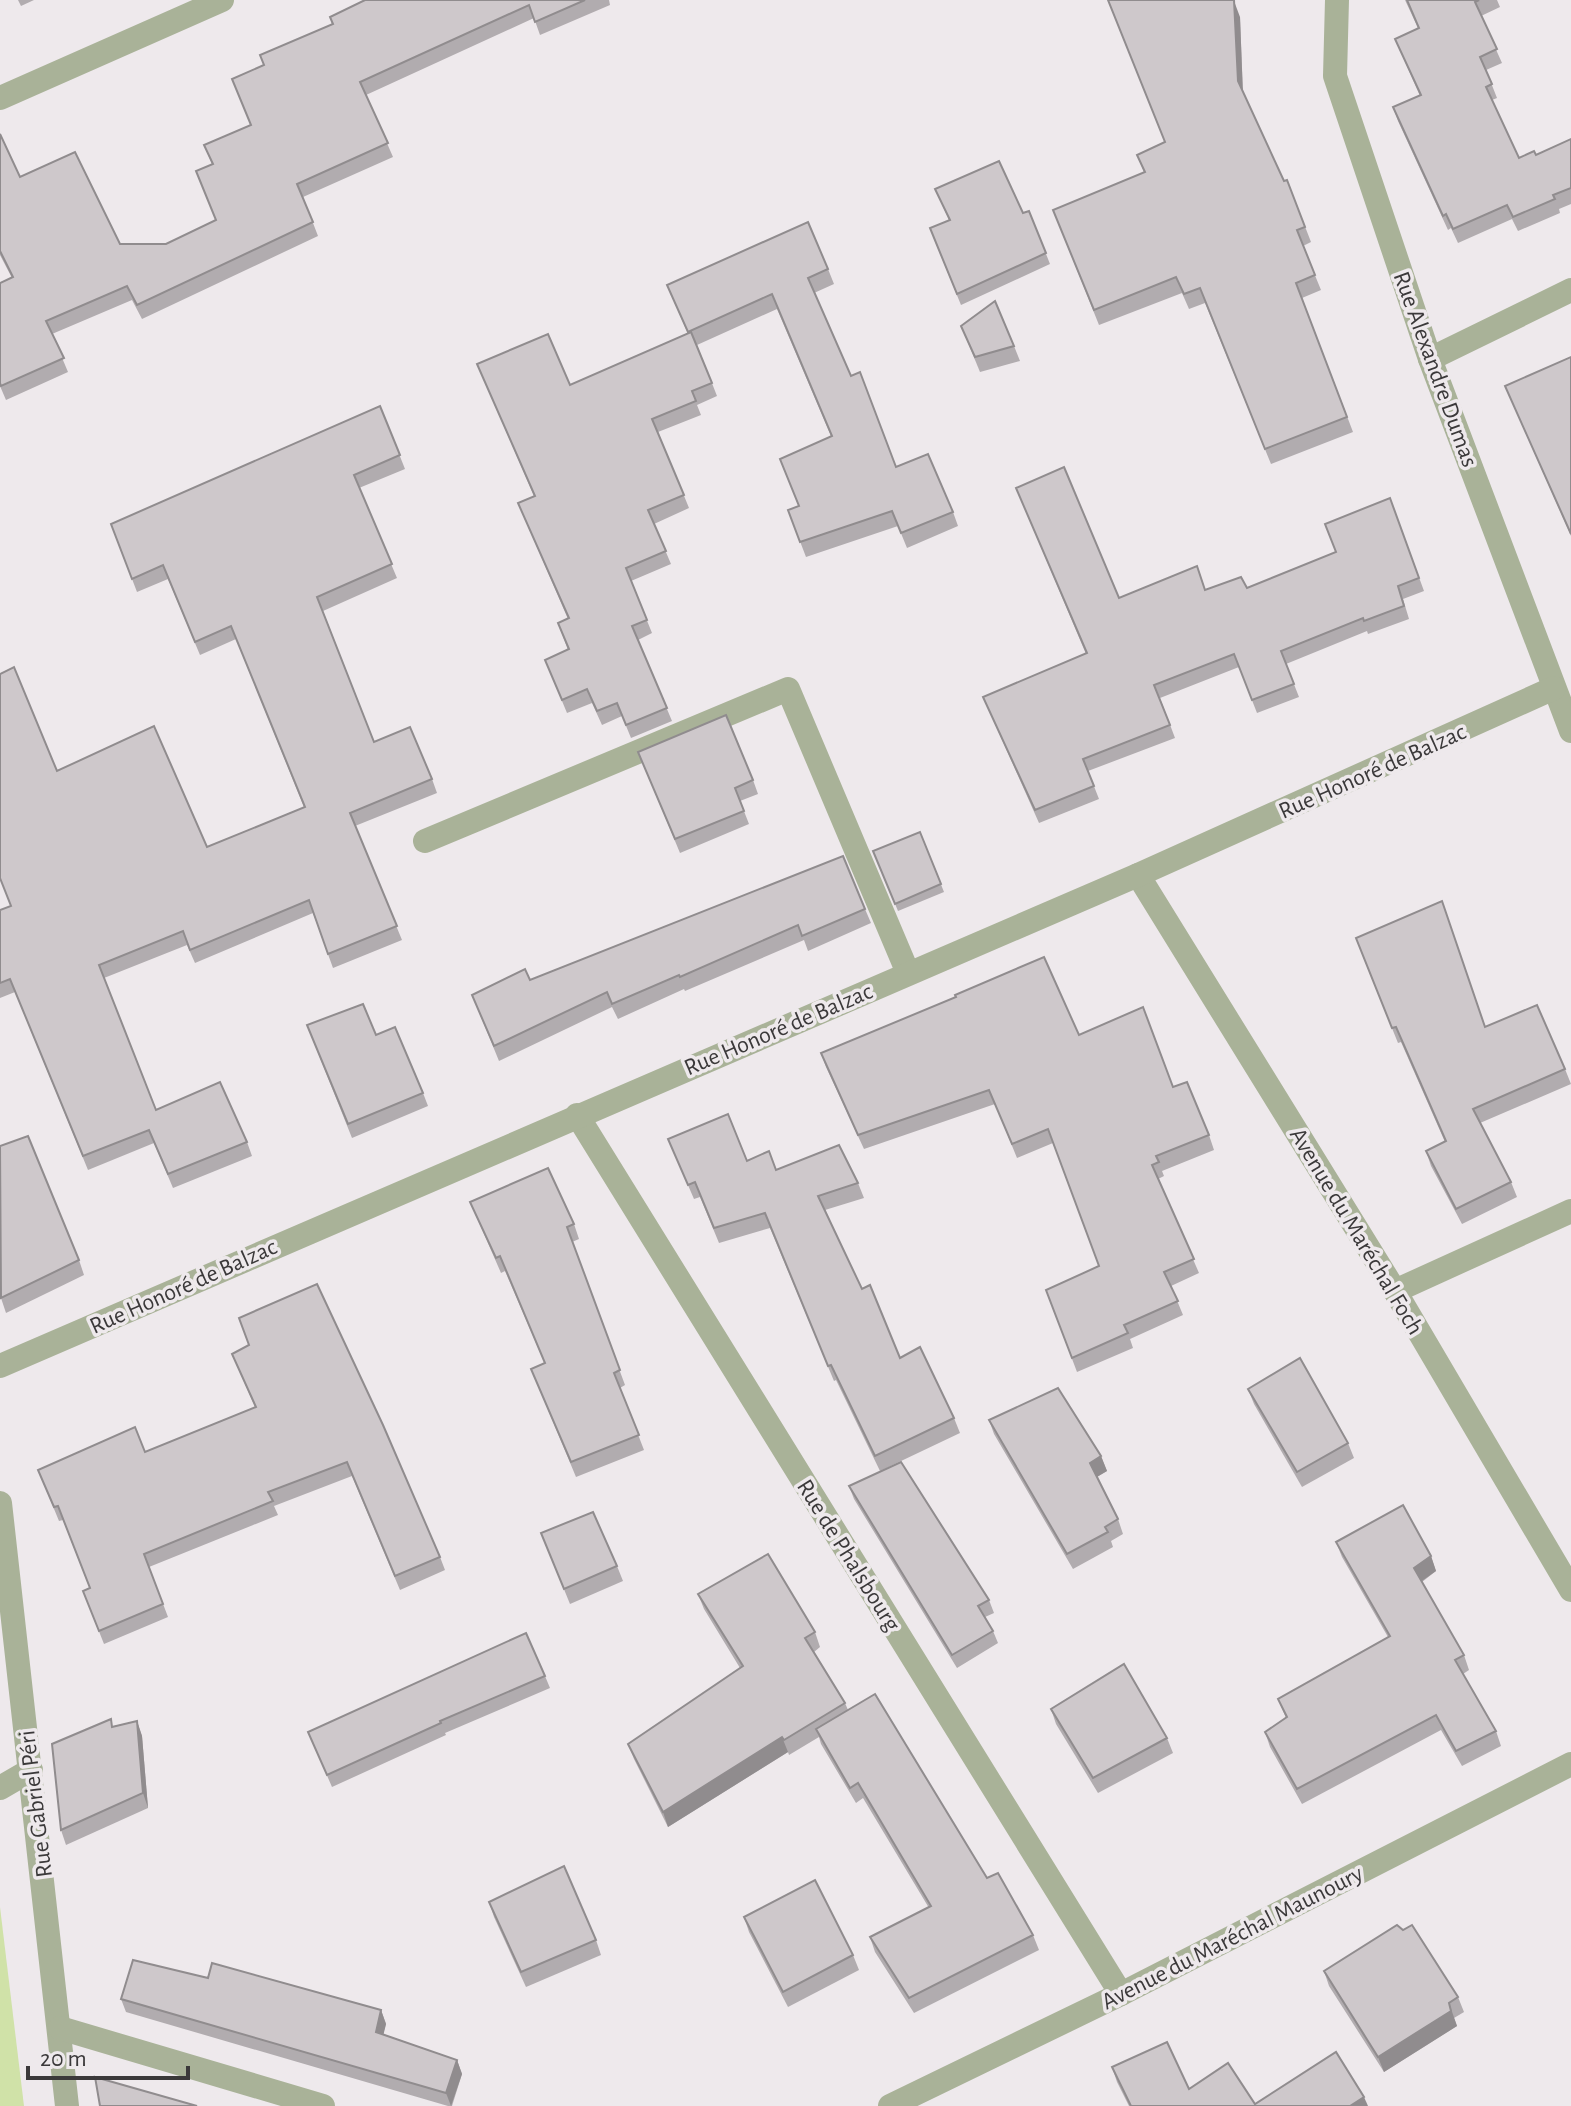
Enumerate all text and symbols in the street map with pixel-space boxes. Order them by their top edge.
street label: Rue Alexandre Dumas [1389,268,1482,470]
street label: Rue Honoré de Balzac [1275,720,1469,824]
street label: Rue Honoré de Balzac [681,979,876,1080]
street label: Avenue du Maréchal Foch [1285,1124,1427,1339]
street label: Rue Honoré de Balzac [86,1235,280,1339]
street label: Rue de Phalsbourg [792,1475,905,1636]
street label: Rue Gabriel Péri [15,1729,57,1879]
street label: Avenue du Maréchal Maunoury [1098,1861,1367,2014]
scale bar [28,2030,188,2080]
text: 20 m [40,2047,87,2071]

